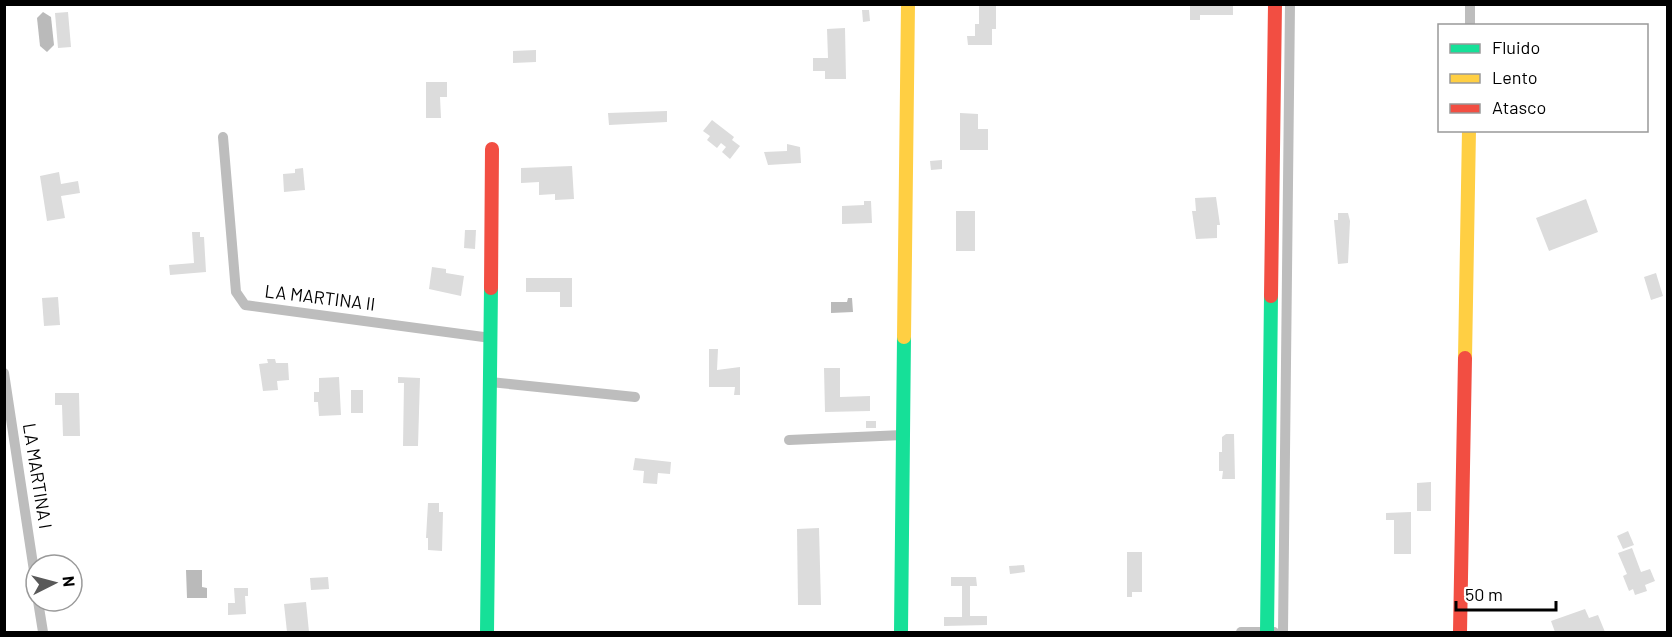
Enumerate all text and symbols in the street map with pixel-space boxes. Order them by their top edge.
legend [1438,24,1648,132]
text: Fluido [1492,36,1540,58]
text: Lento [1492,66,1538,88]
text: Atasco [1492,96,1546,118]
street label: LA MARTINA II [264,279,377,315]
street label: LA MARTINA I [19,421,57,530]
north arrow [24,553,84,613]
scale bar [1456,574,1556,612]
text: N [59,575,79,588]
text: 50 m [1465,583,1503,605]

